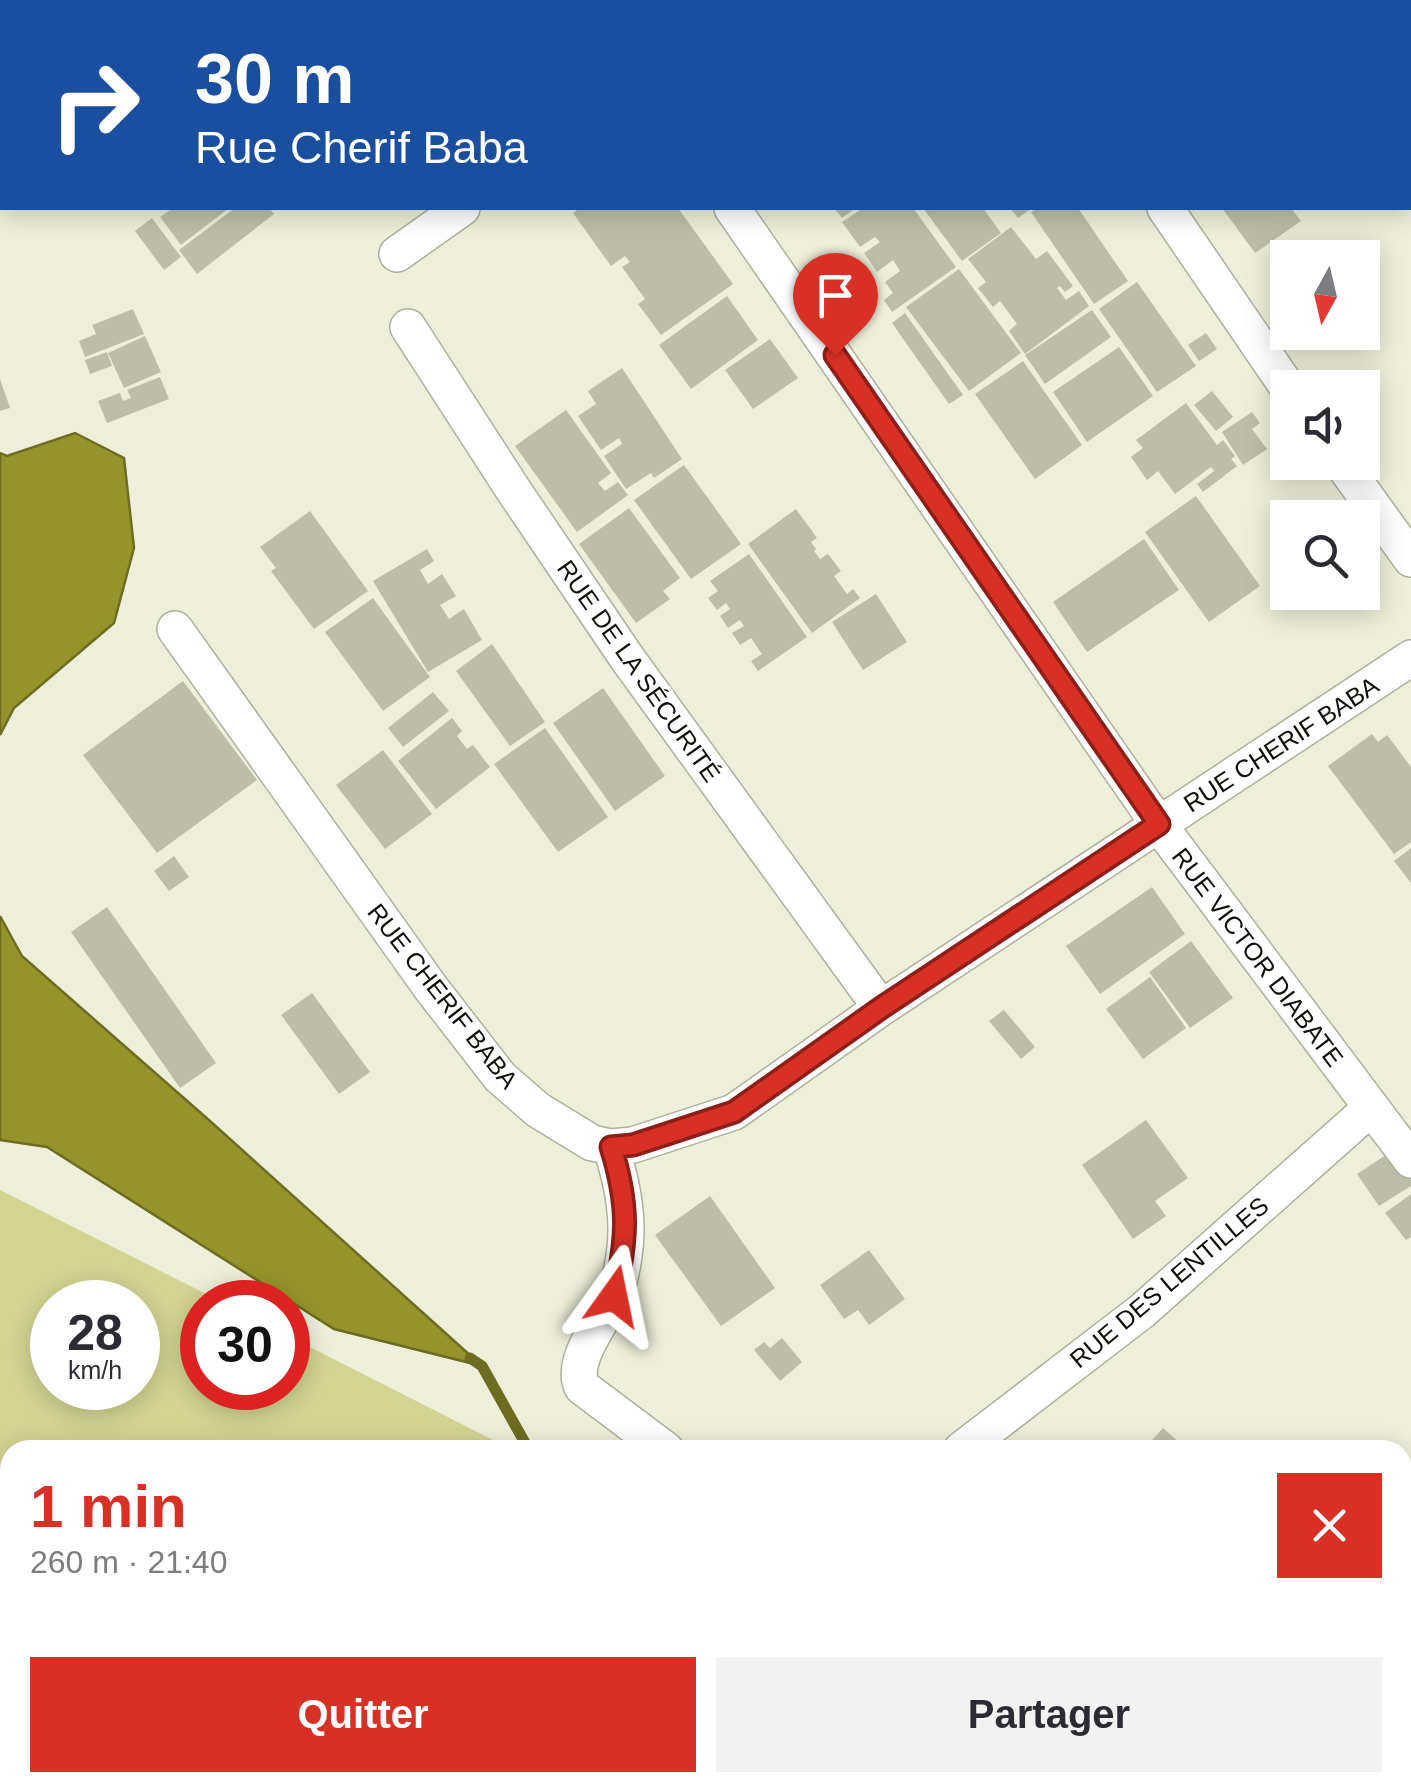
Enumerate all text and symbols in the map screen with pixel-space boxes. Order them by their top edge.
icon: right [30,40,160,170]
text: 30 m [195,40,355,118]
text: Rue Cherif Baba [195,122,528,173]
north arrow [1270,240,1380,350]
map controls [1270,240,1380,610]
pin [793,253,878,356]
icon: arrive [808,268,863,323]
button: sound [1270,370,1380,480]
button: search [1270,500,1380,610]
street label: RUE DE LA SÉCURITÉ [552,555,726,787]
street label: RUE CHERIF BABA [1178,670,1384,817]
street label: RUE VICTOR DIABATE [1167,842,1349,1072]
street label: RUE CHERIF BABA [362,898,524,1094]
street label: RUE DES LENTILLES [1064,1191,1274,1373]
position arrow [562,1244,666,1348]
speed limit sign: 30 [180,1280,310,1410]
text: 28 [67,1305,123,1361]
text: km/h [68,1356,122,1384]
text: 1 min [30,1473,187,1540]
button: close [1277,1473,1382,1578]
text: 260 m · 21:40 [30,1544,227,1580]
button: Quitter [30,1657,696,1772]
button: Partager [716,1657,1382,1772]

